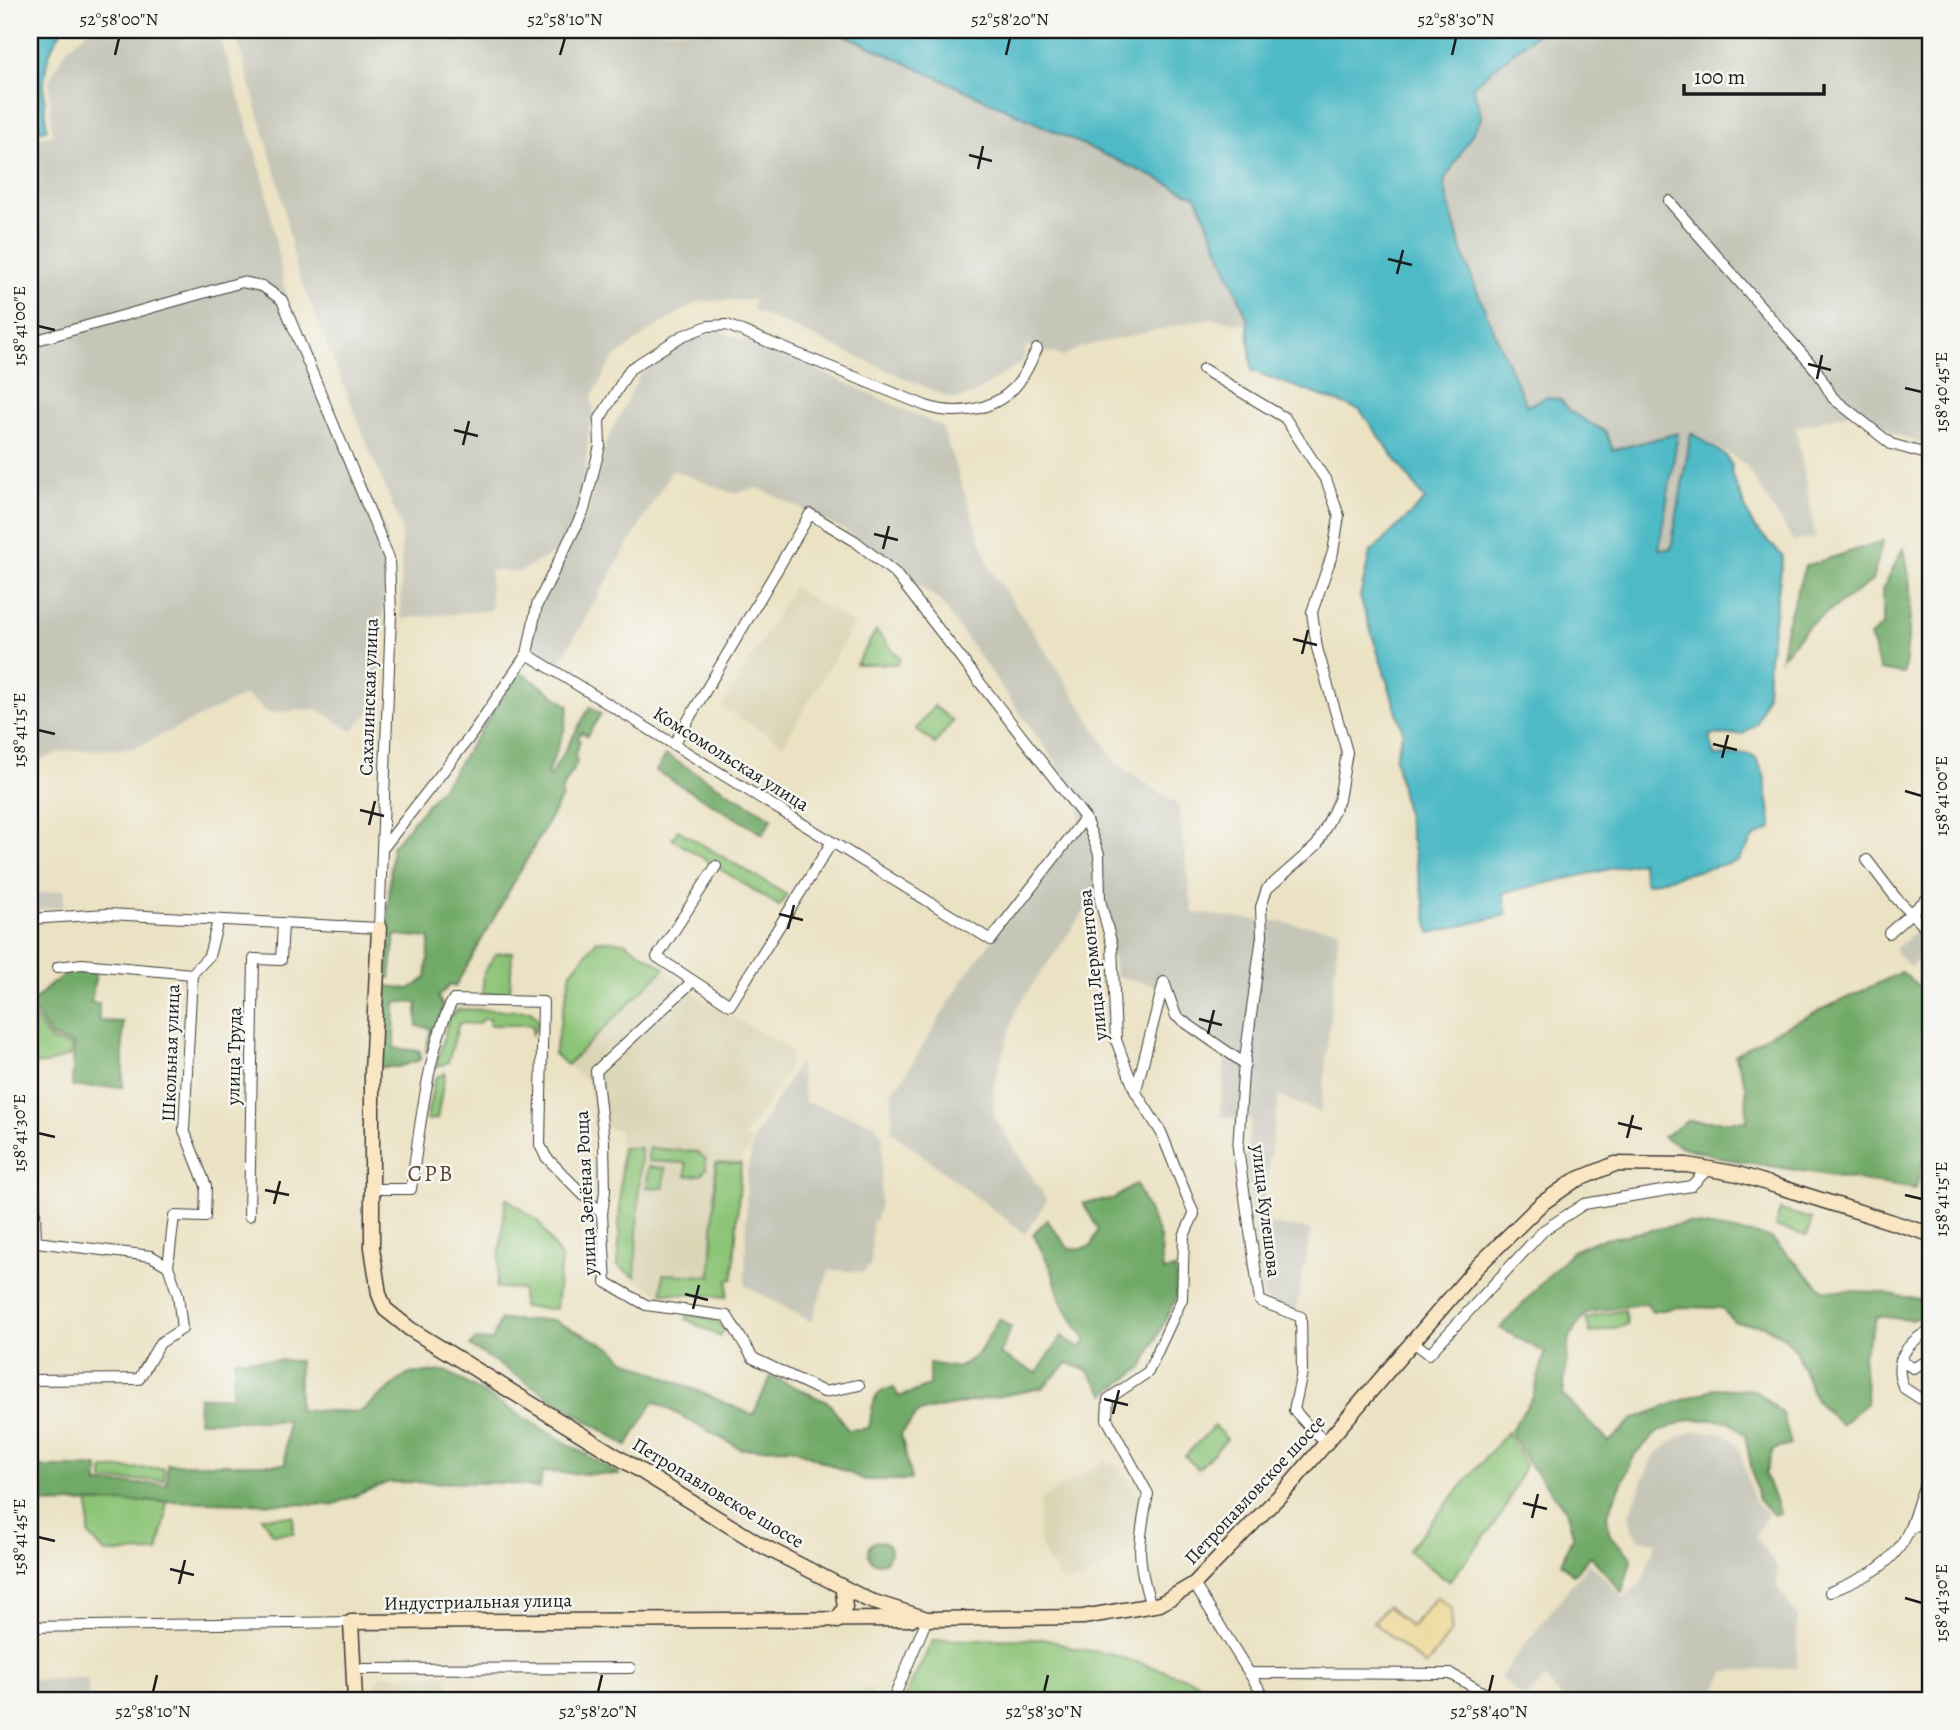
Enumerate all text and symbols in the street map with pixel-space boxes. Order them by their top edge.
text: 52°58'00"N [80,7,158,31]
text: 52°58'10"N [527,7,603,31]
text: 52°58'20"N [971,7,1049,31]
text: 52°58'30"N [1418,7,1494,31]
scale bar [1684,52,1824,96]
text: 100 m [1694,63,1745,91]
text: 158°41'00"E [7,286,31,366]
text: 158°40'45"E [1929,352,1953,432]
street label: Сахалинская улица [353,617,385,776]
text: 158°41'15"E [7,692,31,768]
street label: Комсомольская улица [648,700,814,818]
text: 158°41'00"E [1929,756,1953,836]
street label: улица Лермонтова [1072,888,1114,1043]
street label: Школьная улица [156,983,186,1122]
street label: улица Труда [220,1006,248,1106]
text: 158°41'30"E [7,1094,31,1172]
street label: улица Зелёная Роща [569,1110,603,1277]
street label: улица Кулешова [1245,1142,1287,1279]
district label: СРВ [408,1158,454,1189]
text: 158°41'15"E [1929,1161,1953,1237]
street label: Петропавловское шоссе [1179,1409,1331,1571]
street label: Петропавловское шоссе [627,1431,809,1555]
text: 158°41'45"E [7,1498,31,1576]
text: 158°41'30"E [1929,1564,1953,1642]
street label: Индустриальная улица [384,1587,573,1617]
text: 52°58'10"N [115,1699,191,1723]
text: 52°58'20"N [559,1699,637,1723]
text: 52°58'30"N [1006,1699,1082,1723]
text: 52°58'40"N [1450,1699,1528,1723]

